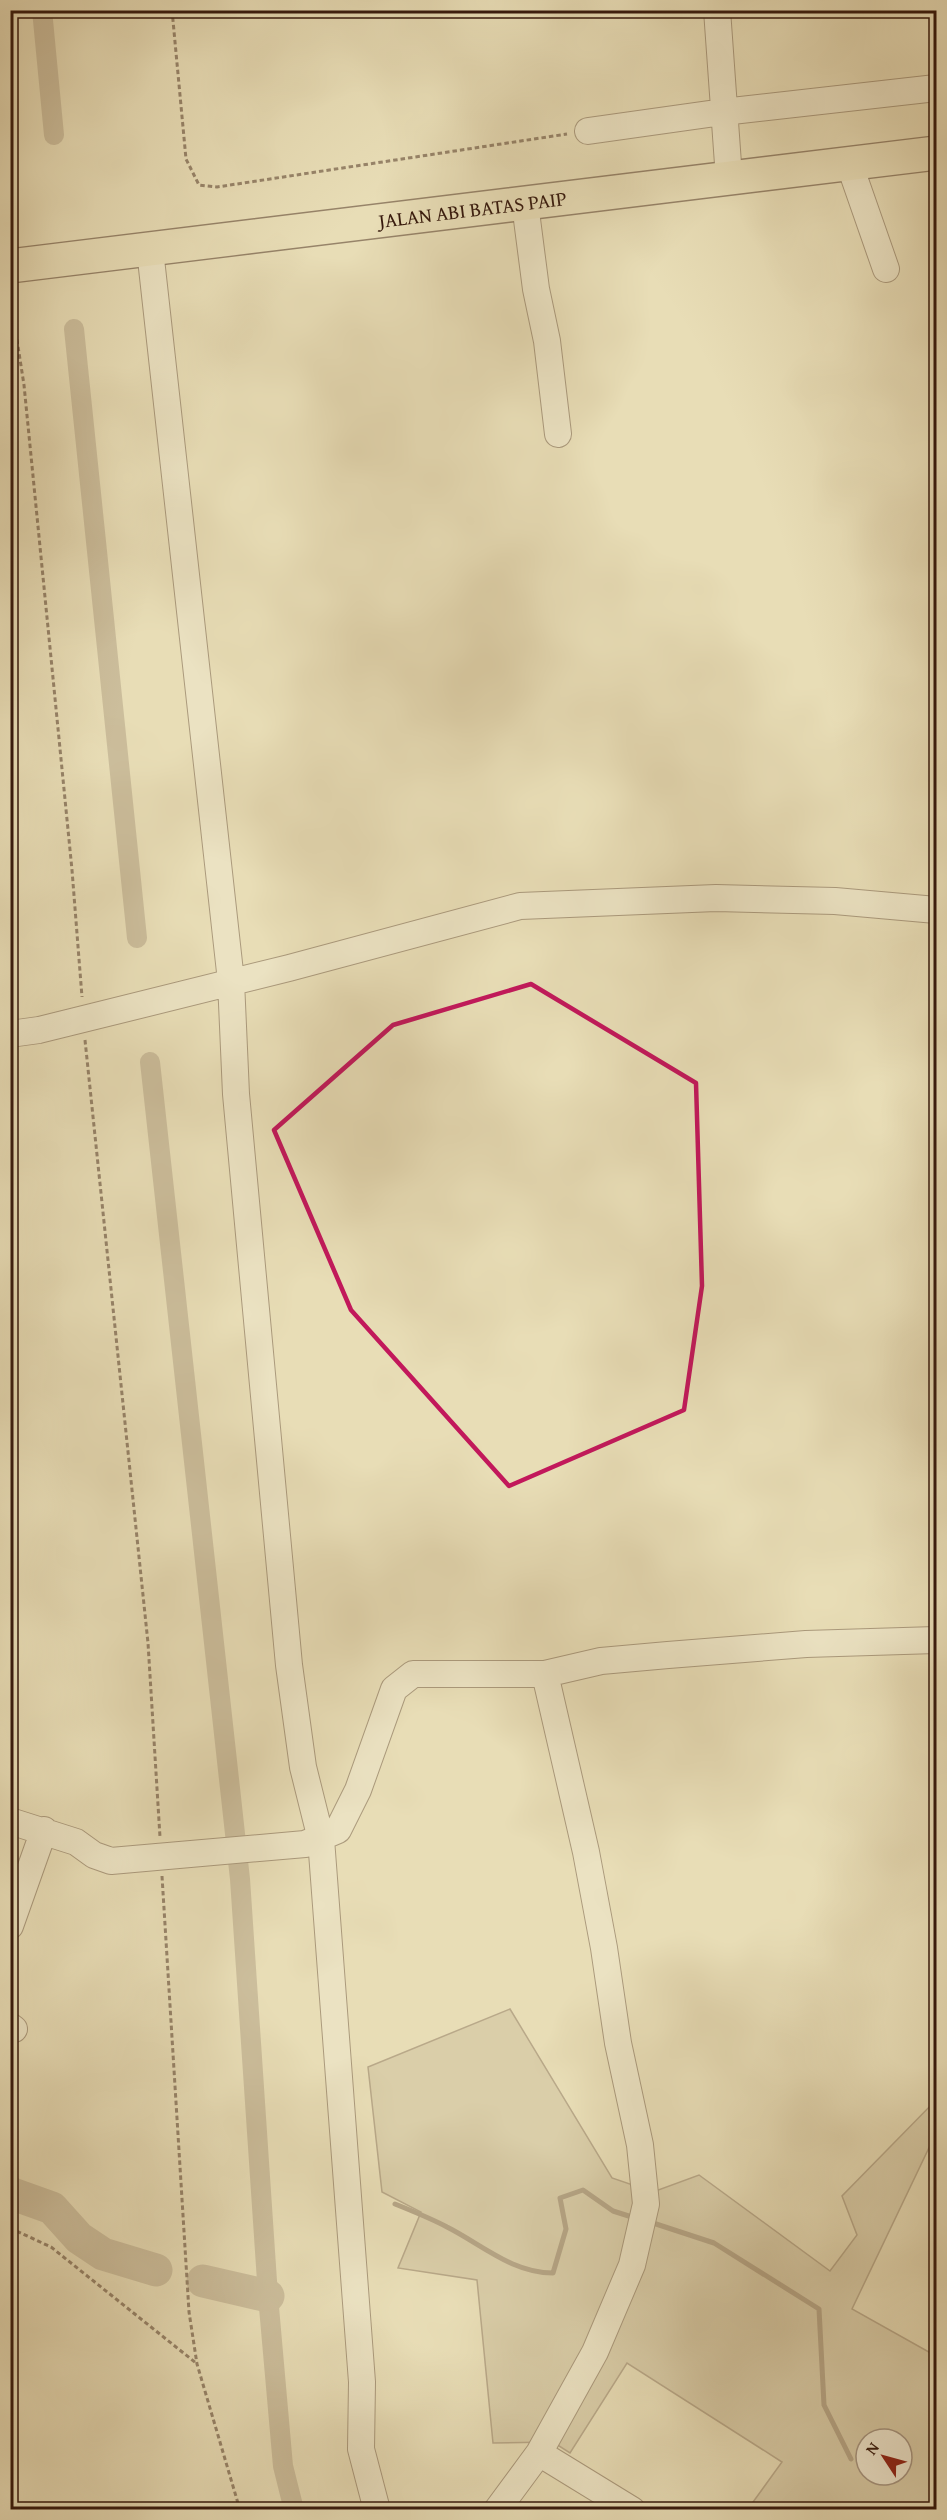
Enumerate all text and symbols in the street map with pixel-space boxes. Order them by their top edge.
street label: JALAN ABI BATAS PAIP [374,183,568,235]
north arrow [854,2427,914,2487]
text: N [859,2437,885,2460]

